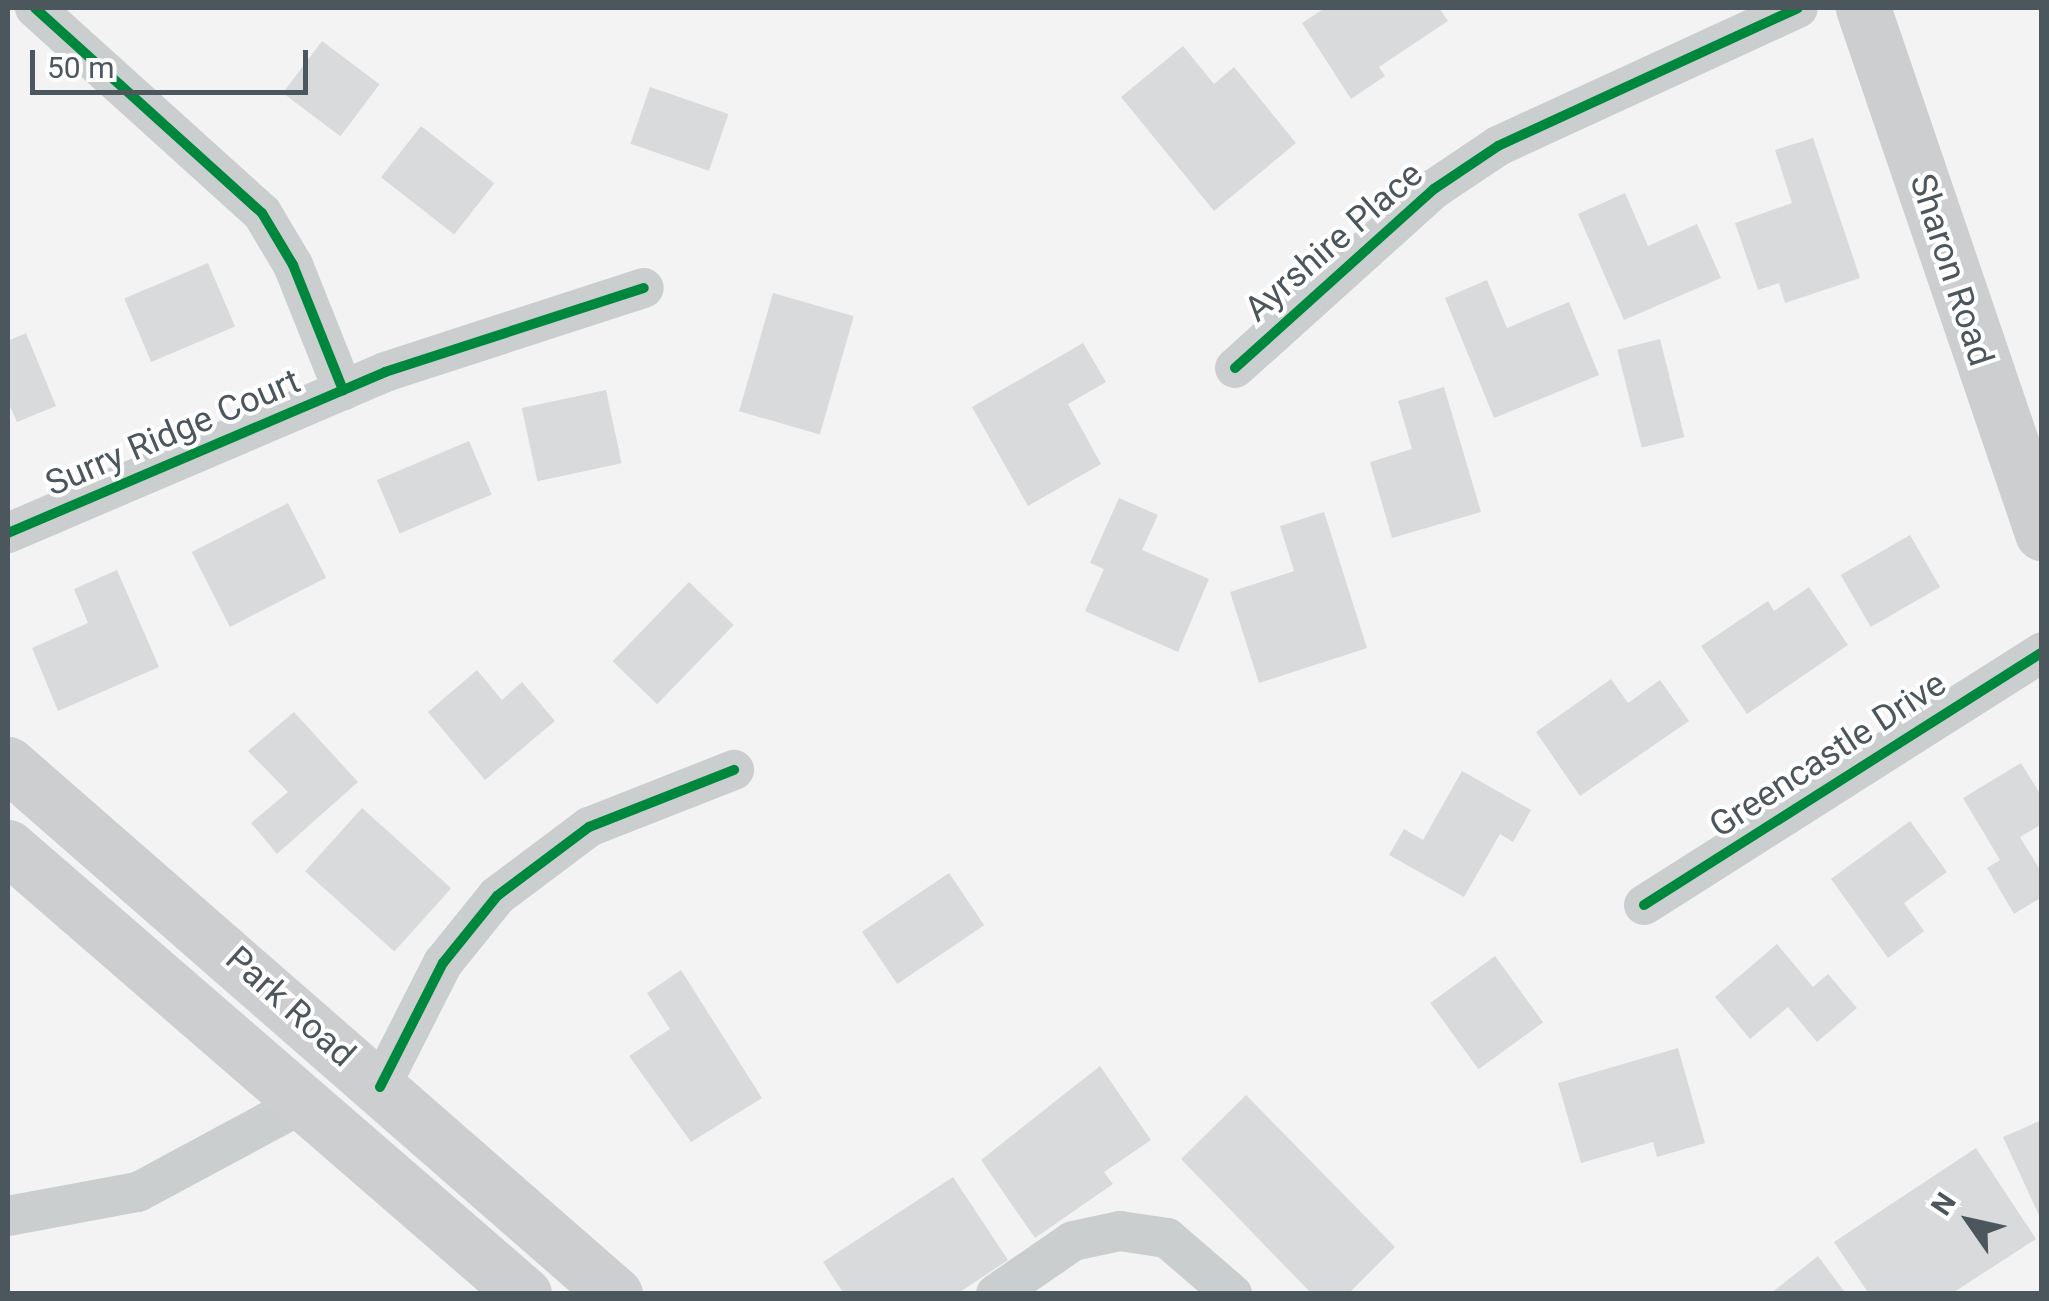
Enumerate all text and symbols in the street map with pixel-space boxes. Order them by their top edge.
scale bar [35,30,312,92]
text: 50 m [47,50,114,85]
street label: Ayrshire Place [1237,153,1431,331]
street label: Sharon Road [1900,169,2002,371]
street label: Surry Ridge Court [39,360,307,506]
street label: Greencastle Drive [1702,663,1954,847]
street label: Park Road [217,938,363,1076]
north arrow [1919,1171,2019,1271]
text: N [1925,1187,1963,1221]

